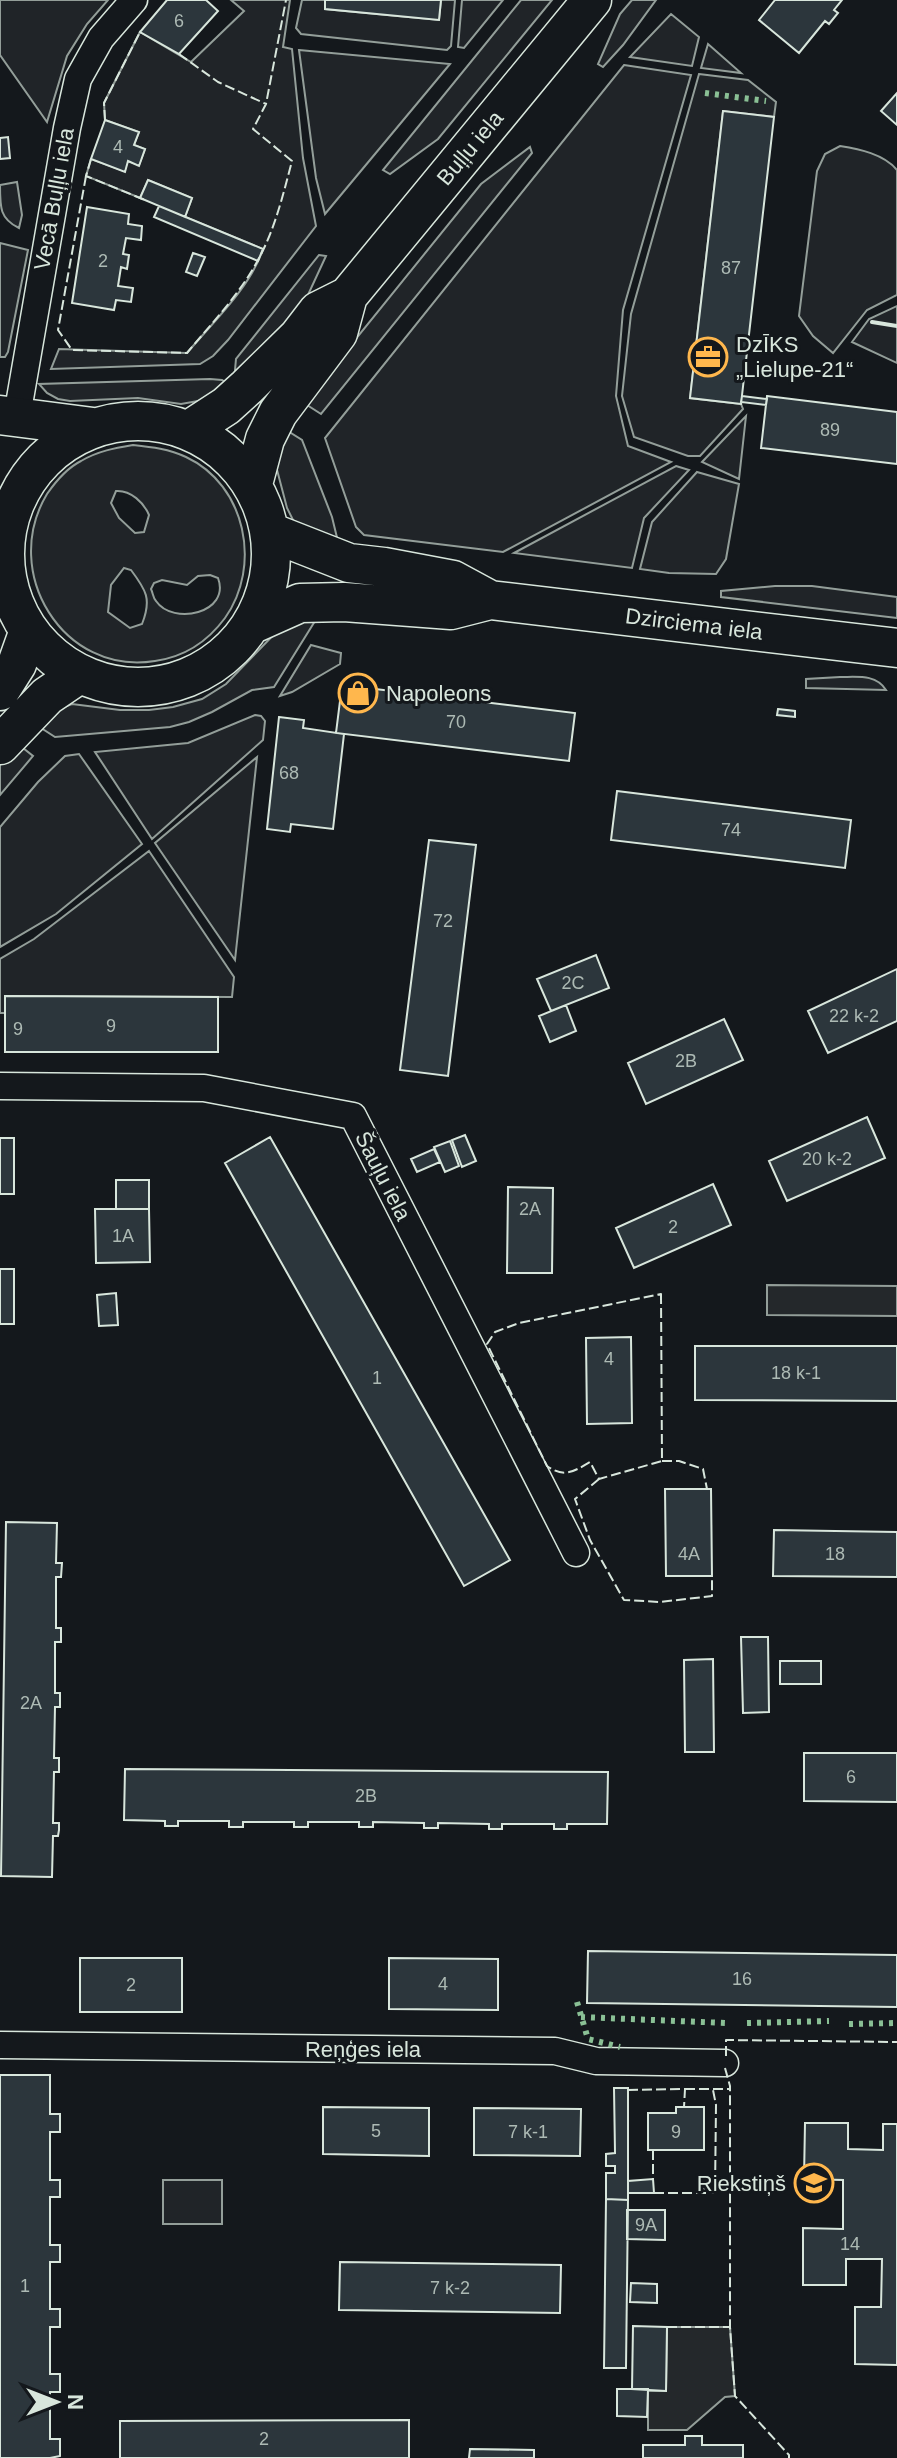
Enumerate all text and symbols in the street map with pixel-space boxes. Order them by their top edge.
house number: 6 [174,11,184,31]
street label: Buļļu iela [432,105,509,190]
street label: Vecā Buļļu iela [29,125,79,272]
house number: 4 [113,137,123,157]
house number: 2 [98,251,108,271]
house number: 87 [721,258,741,278]
place label: DzĪKS „Lielupe-21“ [736,332,853,382]
office icon: DzĪKS „Lielupe-21“ [687,336,729,378]
house number: 89 [820,420,840,440]
street label: Dzirciema iela [624,603,765,645]
shop icon: Napoleons [337,672,379,714]
place label: Napoleons [386,681,491,706]
house number: 70 [446,712,466,732]
house number: 68 [279,763,299,783]
house number: 74 [721,820,741,840]
house number: 72 [433,911,453,931]
house number: 2C [561,973,585,993]
house number: 22 k-2 [829,1006,879,1026]
house number: 9 [106,1016,116,1036]
house number: 9 [13,1019,23,1039]
house number: 2B [675,1051,697,1071]
street label: Šauļu iela [350,1127,416,1225]
house number: 20 k-2 [802,1149,852,1169]
house number: 2A [519,1199,541,1219]
house number: 2 [668,1217,678,1237]
house number: 1A [112,1226,134,1246]
house number: 4 [604,1349,614,1369]
house number: 18 k-1 [771,1363,821,1383]
house number: 1 [372,1368,382,1388]
house number: 4A [678,1544,700,1564]
house number: 18 [825,1544,845,1564]
house number: 2A [20,1693,42,1713]
house number: 6 [846,1767,856,1787]
house number: 2B [355,1786,377,1806]
house number: 16 [732,1969,752,1989]
house number: 4 [438,1974,448,1994]
house number: 2 [126,1975,136,1995]
street label: Reņģes iela [305,2037,422,2062]
house number: 5 [371,2121,381,2141]
house number: 7 k-1 [508,2122,548,2142]
house number: 9 [671,2122,681,2142]
school or university icon: Riekstiņš [793,2162,835,2204]
place label: Riekstiņš [697,2171,786,2196]
house number: 9A [635,2215,657,2235]
house number: 14 [840,2234,860,2254]
house number: 1 [20,2276,30,2296]
house number: 7 k-2 [430,2278,470,2298]
north arrow [16,2362,96,2442]
text: N [63,2394,88,2410]
house number: 2 [259,2429,269,2449]

